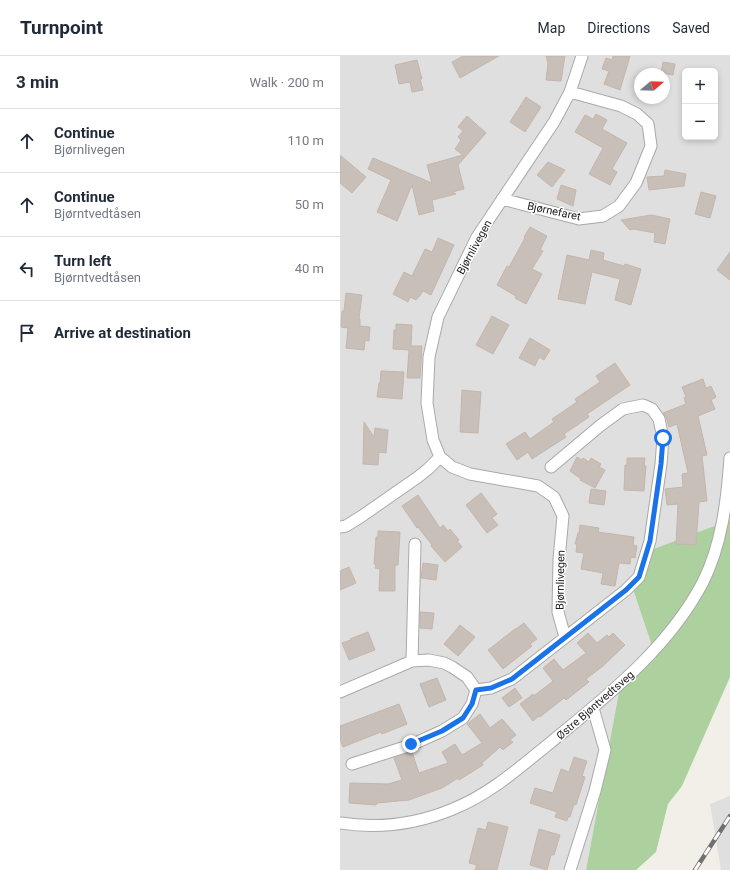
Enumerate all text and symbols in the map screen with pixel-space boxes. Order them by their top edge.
text: Turnpoint [20,16,103,39]
text: Map [538,20,565,36]
text: Directions [587,20,650,36]
text: Saved [672,20,710,36]
north arrow [634,68,670,104]
map controls [682,68,718,140]
button: + [682,68,718,104]
text: 3 min [16,72,59,92]
text: Walk · 200 m [249,75,324,90]
button: − [682,104,718,140]
text: Continue [54,124,115,142]
icon: ahead [16,130,38,152]
text: 110 m [287,133,324,148]
text: Bjørnlivegen [54,142,125,157]
text: Continue [54,188,115,206]
icon: ahead [16,194,38,216]
text: 50 m [295,197,324,212]
street label: Bjørnefaret [526,199,582,224]
text: Bjørntvedtåsen [54,206,141,221]
street label: Bjørnlivegen [454,218,495,277]
text: Turn left [54,252,111,270]
icon: left [16,258,38,280]
text: 40 m [295,261,324,276]
text: Bjørntvedtåsen [54,270,141,285]
icon: arrive [16,322,38,344]
text: Arrive at destination [54,324,191,342]
route start [654,429,672,447]
street label: Bjørnlivegen [553,550,568,610]
street label: Østre Bjøntvedtsveg [554,668,637,743]
route end [402,735,420,753]

